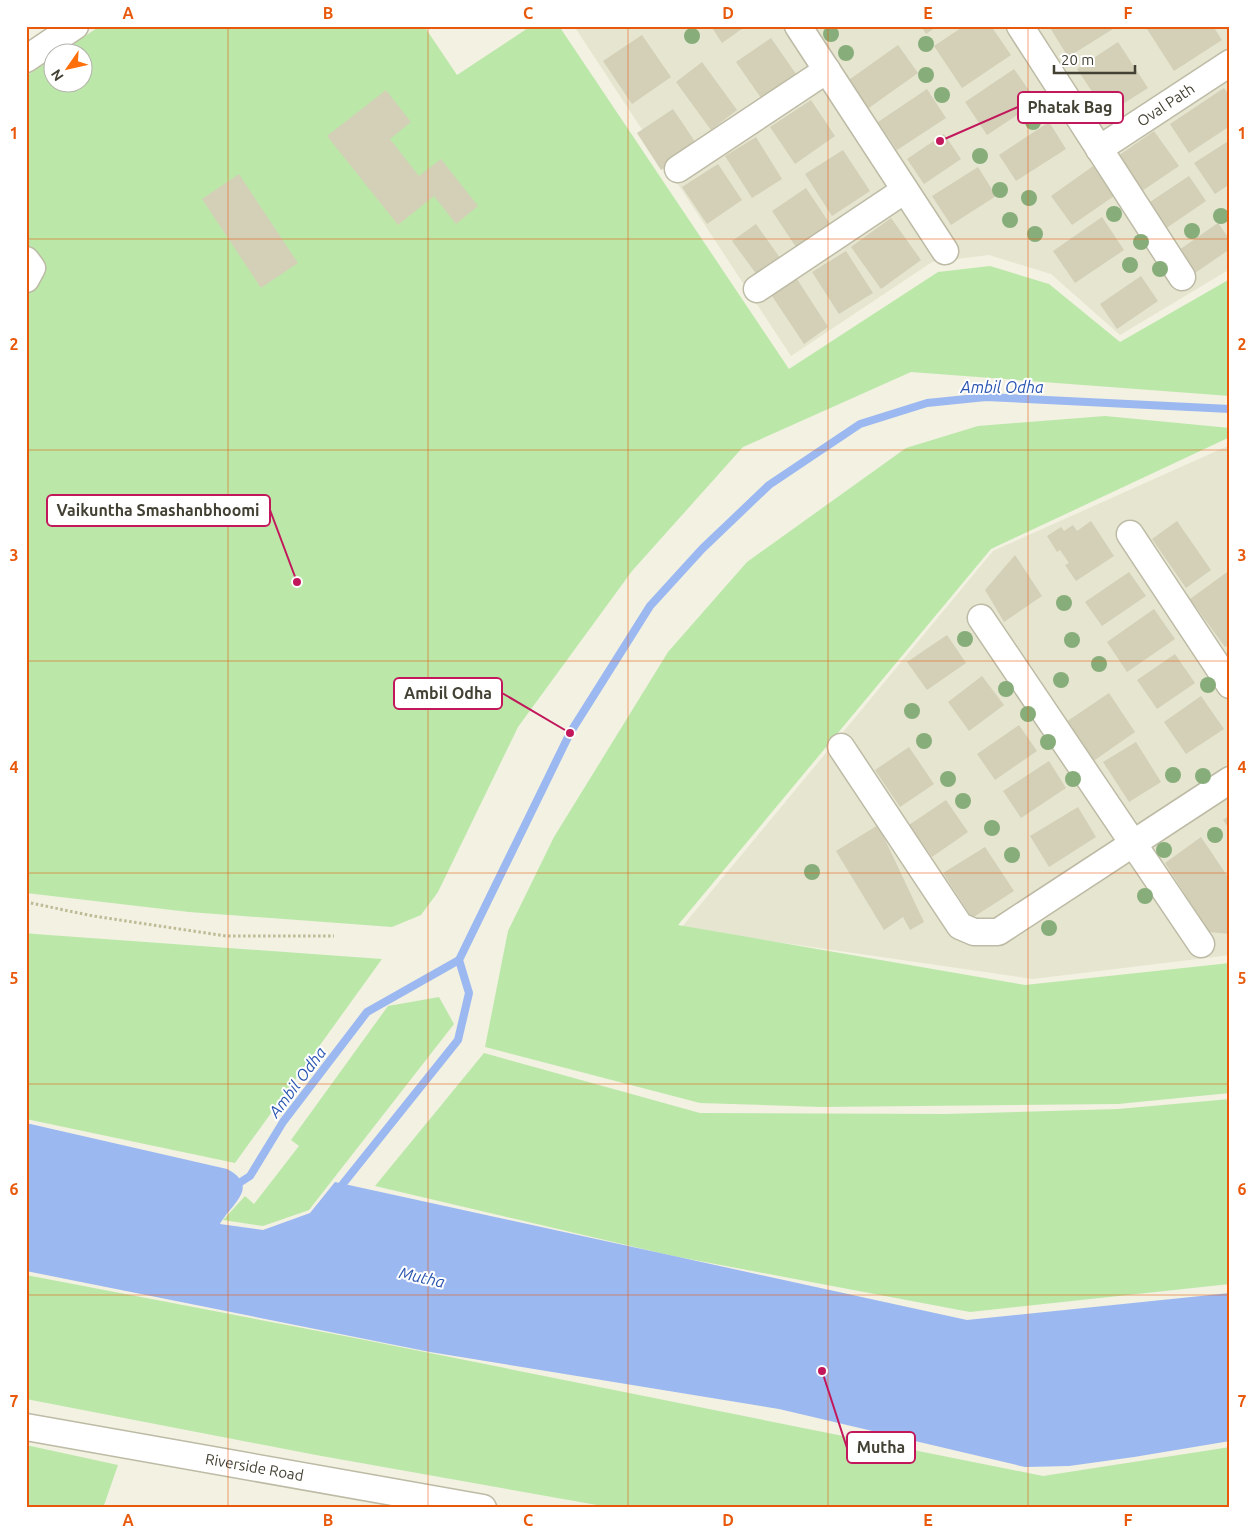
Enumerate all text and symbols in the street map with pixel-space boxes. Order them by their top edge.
text: A [122,4,134,22]
text: B [323,4,333,22]
text: C [523,4,533,22]
text: D [722,4,734,22]
text: E [923,4,933,22]
text: F [1124,4,1133,22]
north arrow [42,42,92,92]
scale bar [1054,42,1135,74]
text: 20 m [1061,51,1094,68]
text: N [48,66,67,84]
street label: Oval Path [1134,80,1197,130]
callout: Phatak Bag [1018,92,1123,123]
text: Phatak Bag [1027,98,1113,116]
text: 1 [9,124,19,142]
text: 1 [1237,124,1247,142]
text: 2 [9,335,19,353]
text: 2 [1237,335,1247,353]
water label: Ambil Odha [959,378,1044,396]
callout: Vaikuntha Smashanbhoomi [47,495,270,526]
text: Vaikuntha Smashanbhoomi [56,501,260,519]
text: 3 [9,546,19,564]
text: 3 [1237,546,1247,564]
callout: Ambil Odha [394,678,502,709]
text: Ambil Odha [404,684,492,702]
text: 4 [9,758,19,776]
text: 4 [1237,758,1247,776]
text: 5 [9,969,19,987]
text: 5 [1237,969,1247,987]
water label: Ambil Odha [264,1043,329,1121]
text: 6 [9,1180,19,1198]
text: 6 [1237,1180,1247,1198]
water label: Mutha [398,1263,447,1291]
text: 7 [9,1392,19,1410]
text: 7 [1237,1392,1247,1410]
callout: Mutha [847,1432,915,1463]
text: Mutha [857,1438,905,1456]
street label: Riverside Road [204,1450,305,1484]
text: A [122,1511,134,1529]
text: B [323,1511,333,1529]
text: C [523,1511,533,1529]
text: D [722,1511,734,1529]
text: E [923,1511,933,1529]
text: F [1124,1511,1133,1529]

